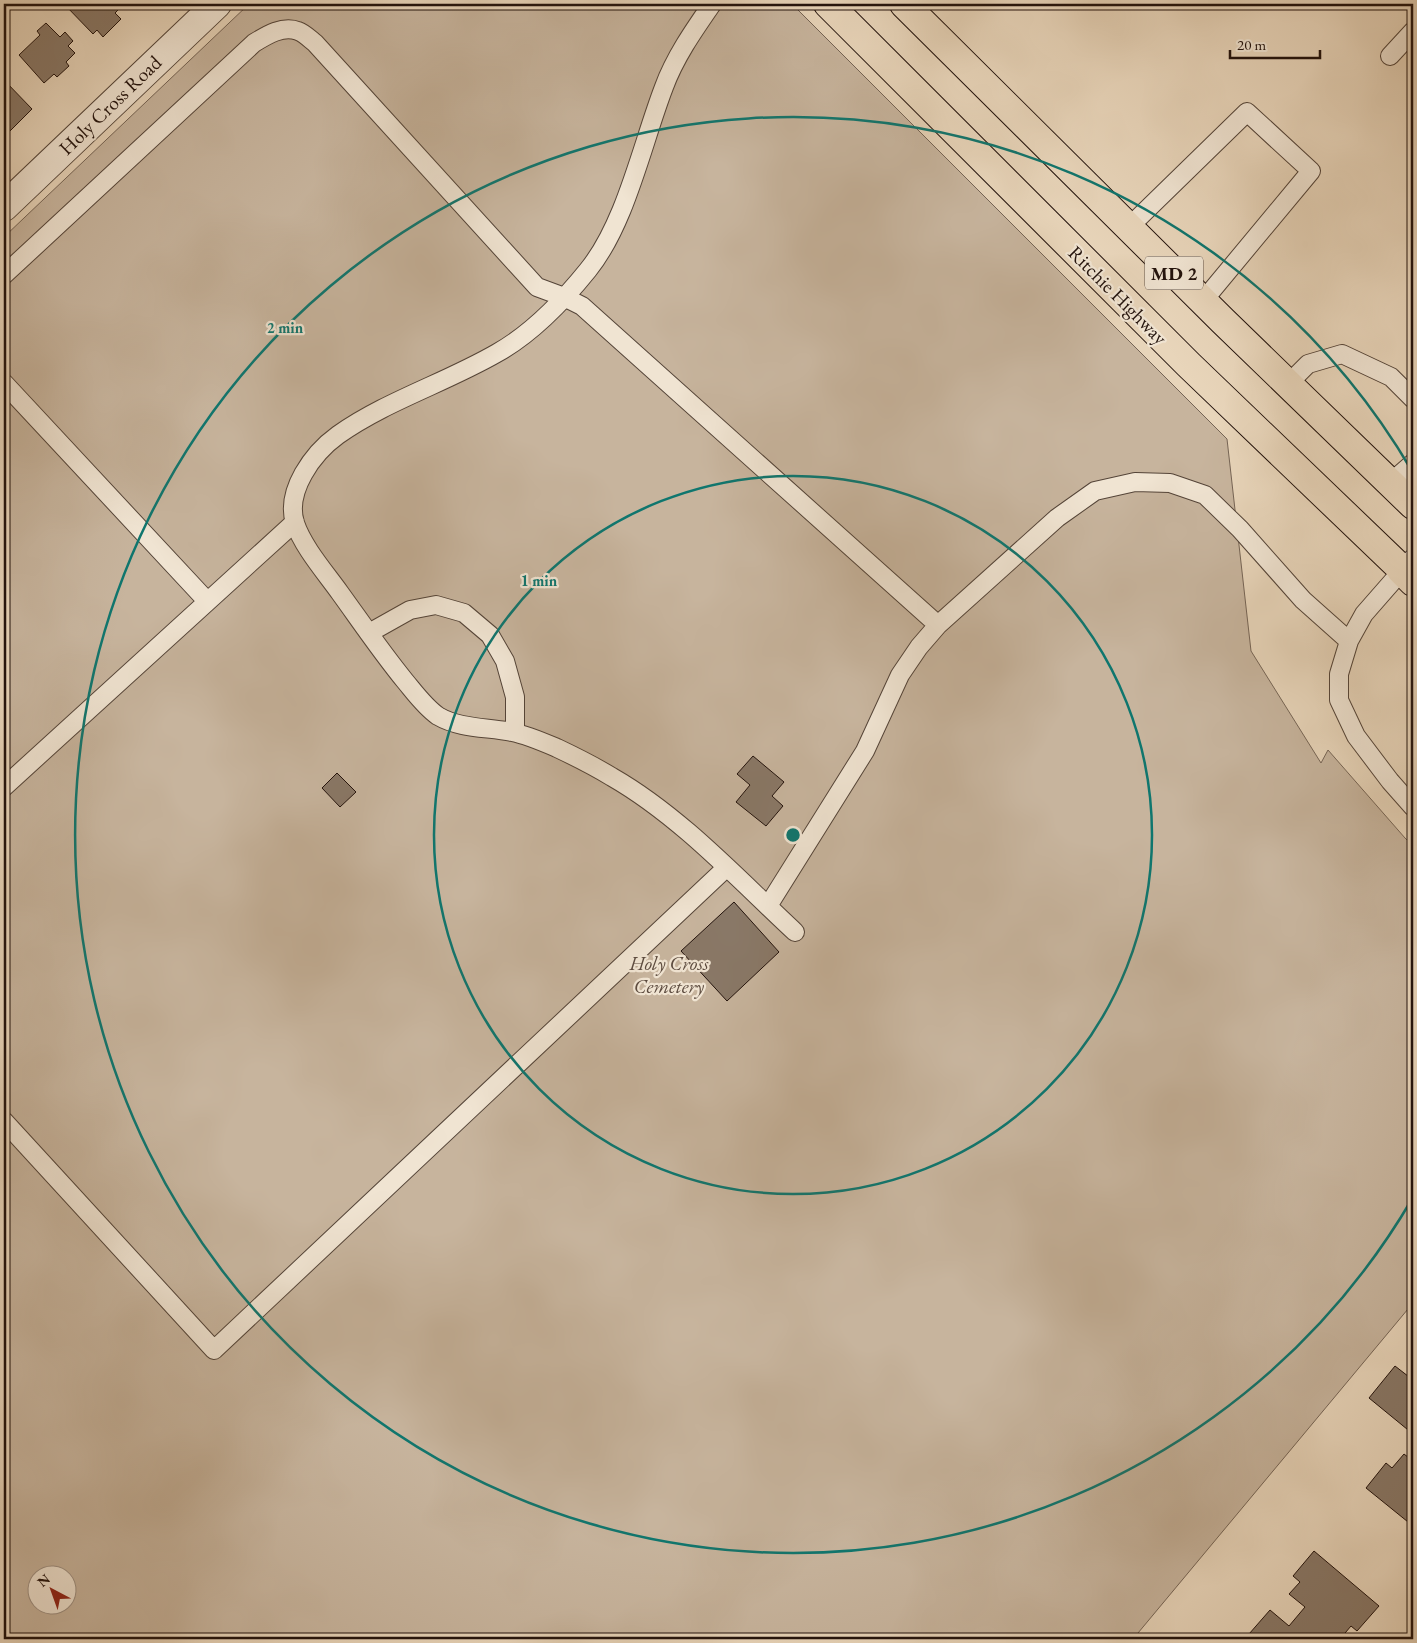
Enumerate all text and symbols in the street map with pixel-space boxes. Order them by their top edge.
scale bar [1230,28,1320,60]
text: 20 m [1237,35,1266,54]
street label: Holy Cross Road [53,49,167,161]
street label: Ritchie Highway [1063,240,1173,350]
road number: MD 2 [1145,256,1203,290]
text: 2 min [267,318,304,337]
text: 1 min [521,571,558,590]
centre of rings [784,826,802,844]
park label: Holy Cross Cemetery [629,950,709,999]
north arrow [28,1566,78,1616]
text: N [33,1569,54,1591]

